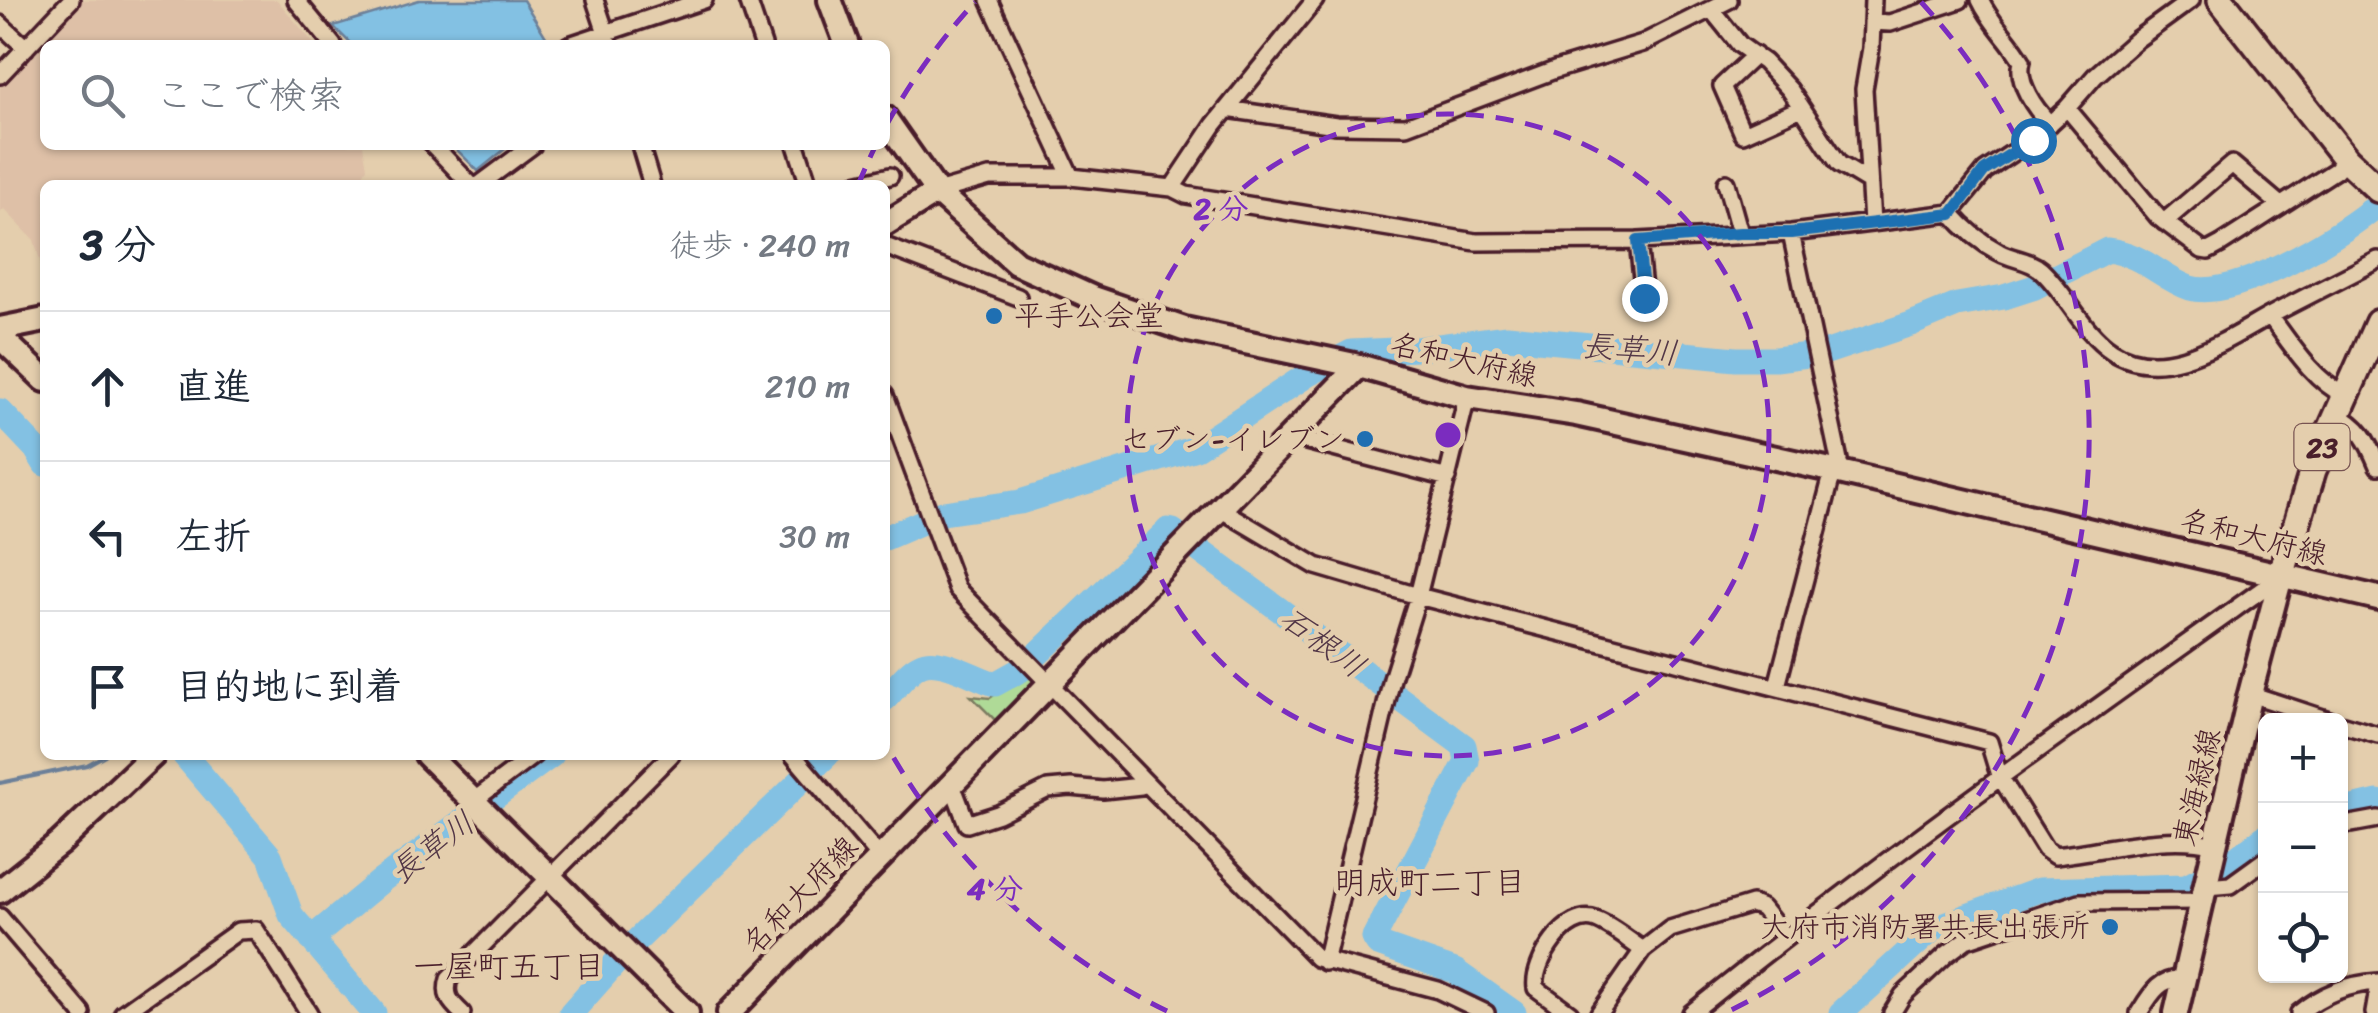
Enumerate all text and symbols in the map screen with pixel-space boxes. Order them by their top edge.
search box [40,40,890,150]
text: ここで検索 [155,62,345,129]
icon: search [75,68,130,123]
route start [2011,118,2057,164]
text: 2 分 [1193,182,1249,236]
text: 3 分 [80,208,156,282]
text: 徒歩 · 240 m [669,217,850,274]
route end [1622,276,1668,322]
place label: 平手公会堂 [1014,289,1164,343]
marker: 平手公会堂 [983,305,1005,327]
street label: 名和大府線 [1385,317,1543,403]
water label: 長草川 [1580,317,1680,382]
text: 直進 [175,353,251,420]
text: 210 m [765,358,850,415]
icon: ahead [80,359,135,414]
place label: セブン-イレブン [1121,412,1345,466]
centre of rings [1430,417,1466,453]
road number: 23 [2294,424,2350,470]
marker: セブン-イレブン [1354,428,1376,450]
street label: 名和大府線 [2175,493,2333,581]
text: 左折 [175,503,251,570]
text: 30 m [779,508,850,565]
icon: left [80,509,135,564]
water label: 石根川 [1267,591,1378,694]
text: 目的地に到着 [175,653,403,720]
icon: arrive [80,659,135,714]
map controls [2258,713,2348,983]
button: + [2258,713,2348,803]
street label: 東海緑線 [2157,722,2237,852]
water label: 長草川 [377,796,488,899]
button: − [2258,803,2348,893]
street label: 名和大府線 [728,822,872,968]
district label: 明成町二丁目 [1334,854,1526,911]
text: 4 分 [967,862,1023,916]
button: locate [2258,893,2348,983]
place label: 大府市消防署共長出張所 [1760,900,2090,954]
marker: 大府市消防署共長出張所 [2099,916,2121,938]
district label: 一屋町五丁目 [413,938,605,995]

